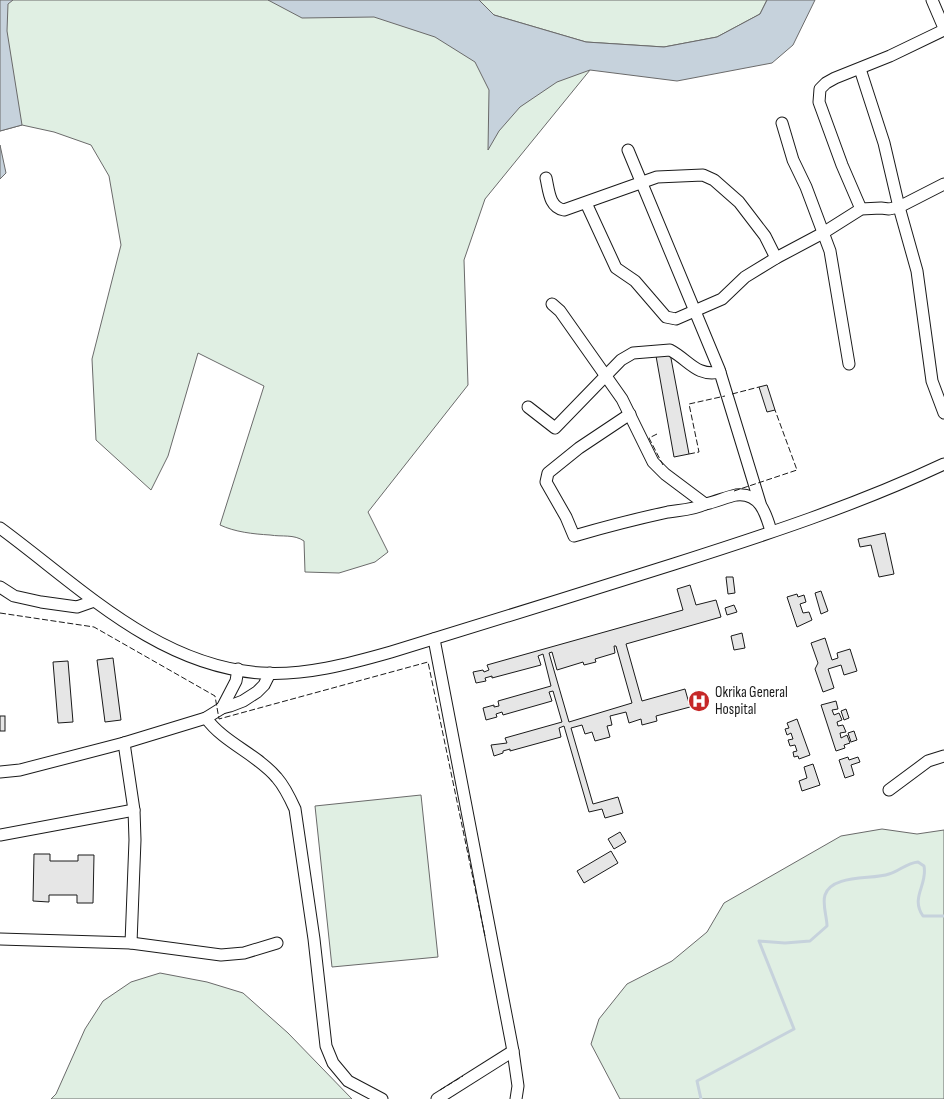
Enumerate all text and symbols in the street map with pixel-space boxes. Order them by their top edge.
place label: Okrika General Hospital [715,683,788,719]
hospital icon: Okrika General Hospital [687,689,711,713]

